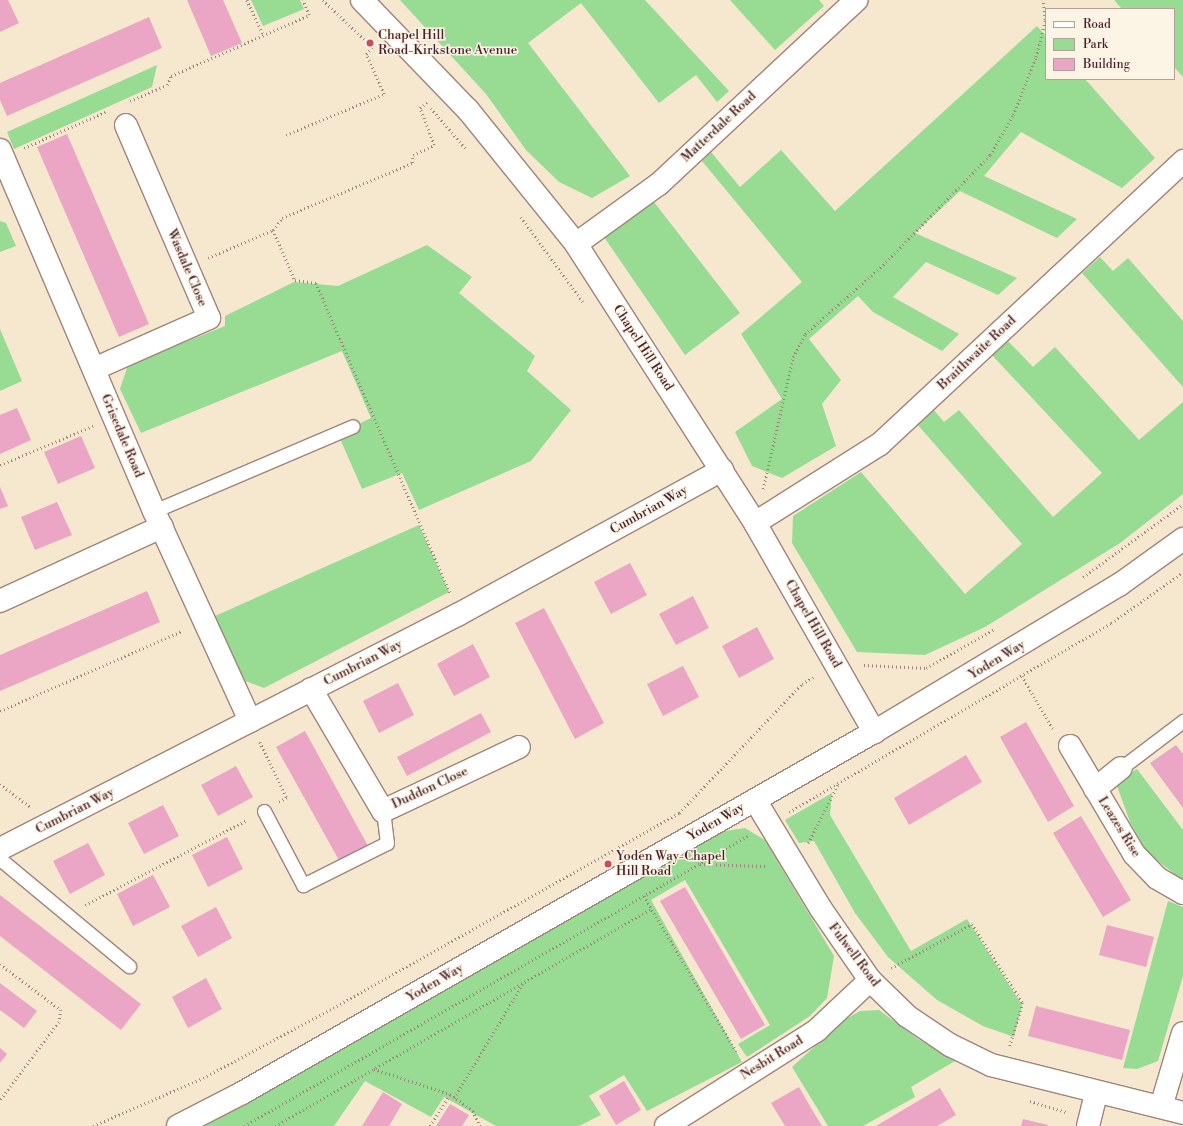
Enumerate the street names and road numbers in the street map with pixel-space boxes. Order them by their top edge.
street label: Matterdale Road [678,88,760,166]
street label: Wasdale Close [164,227,210,309]
street label: Chapel Hill Road [609,302,677,394]
street label: Braithwaite Road [935,313,1019,393]
street label: Grisedale Road [97,392,147,480]
street label: Cumbrian Way [608,482,690,538]
street label: Chapel Hill Road [781,577,845,671]
street label: Cumbrian Way [321,637,405,689]
street label: Yoden Way [966,637,1028,683]
street label: Duddon Close [389,764,471,812]
street label: Cumbrian Way [33,785,117,837]
street label: Leazes Rise [1094,794,1144,860]
street label: Yoden Way [685,799,747,845]
street label: Fulwell Road [825,920,883,990]
street label: Yoden Way [404,960,466,1006]
street label: Nesbit Road [738,1033,806,1083]

